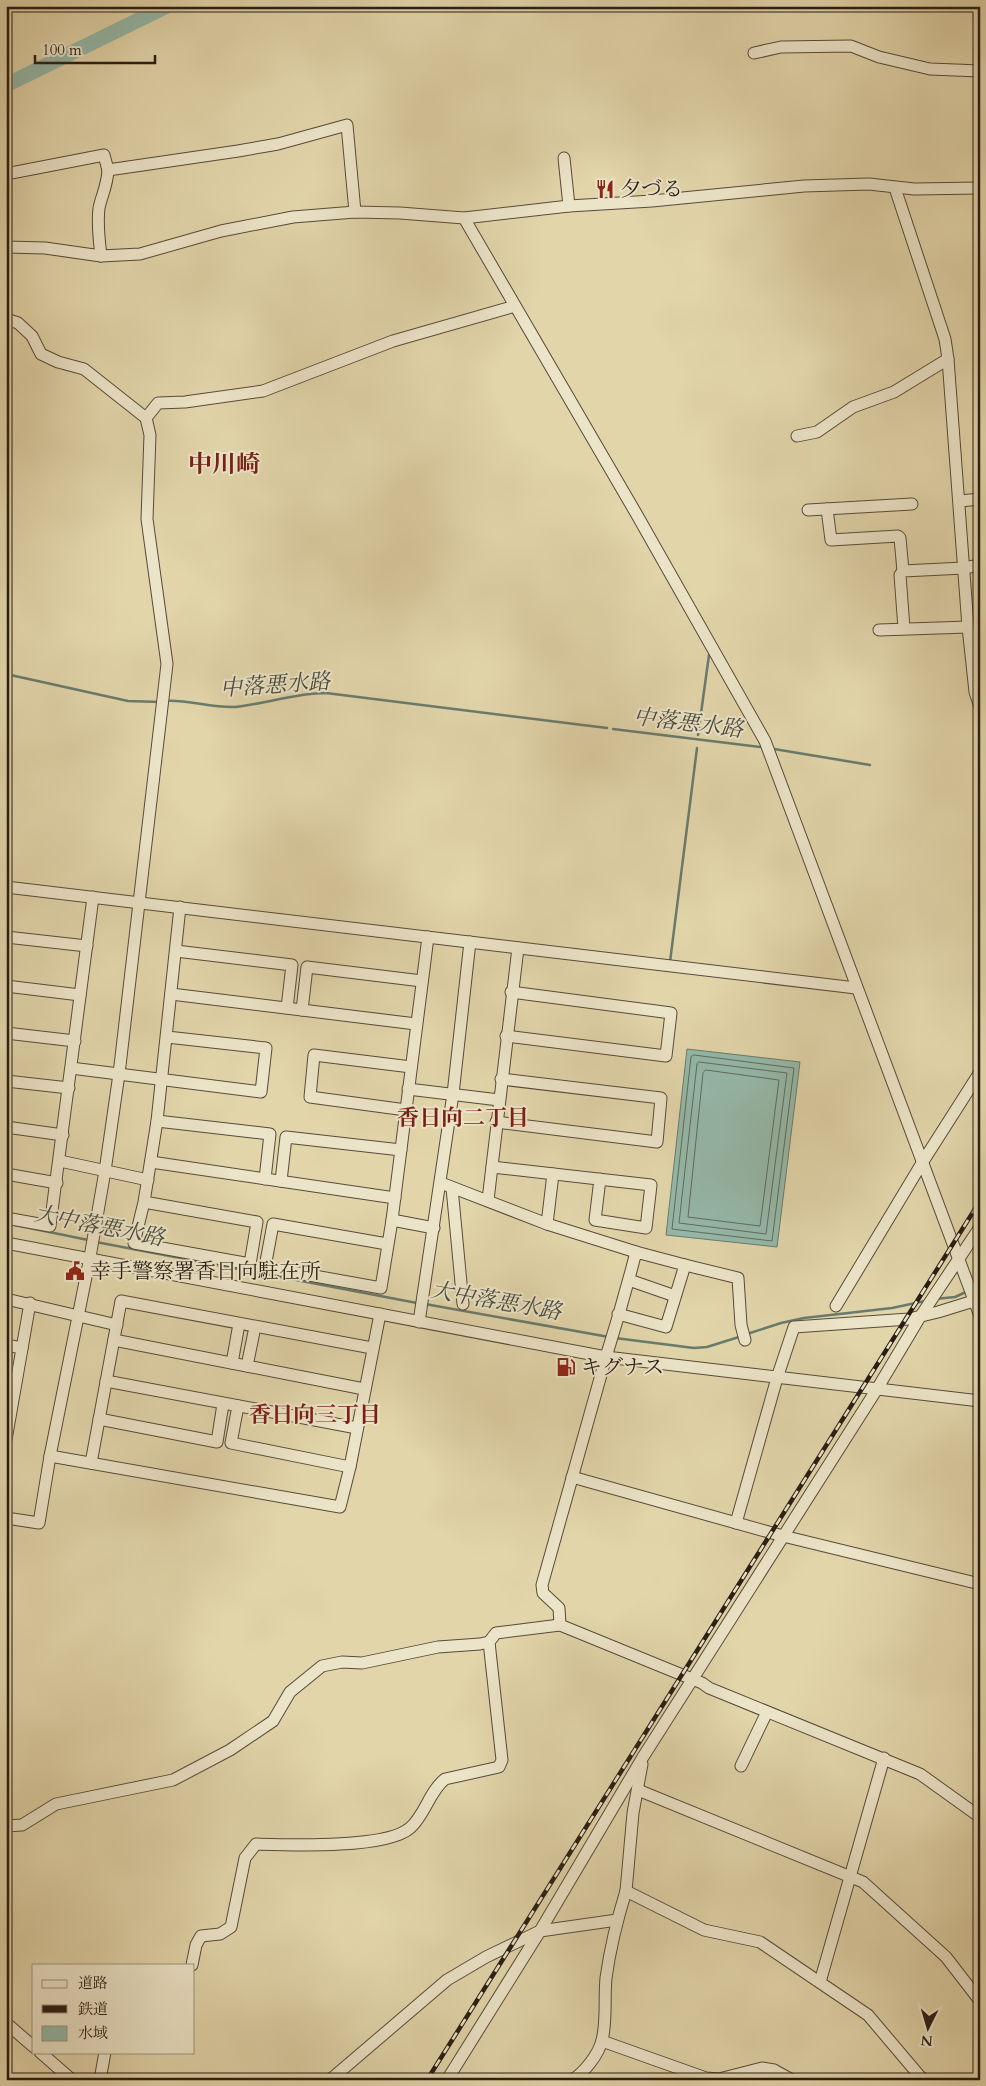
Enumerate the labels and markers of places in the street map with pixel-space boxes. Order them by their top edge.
place label: 夕づる [620,175,683,204]
restaurant icon: 夕づる [594,178,616,200]
place label: 幸手警察署香日向駐在所 [90,1257,321,1286]
public building icon: 幸手警察署香日向駐在所 [64,1260,86,1282]
place label: キグナス [581,1353,664,1382]
fuel station icon: キグナス [555,1356,577,1378]

